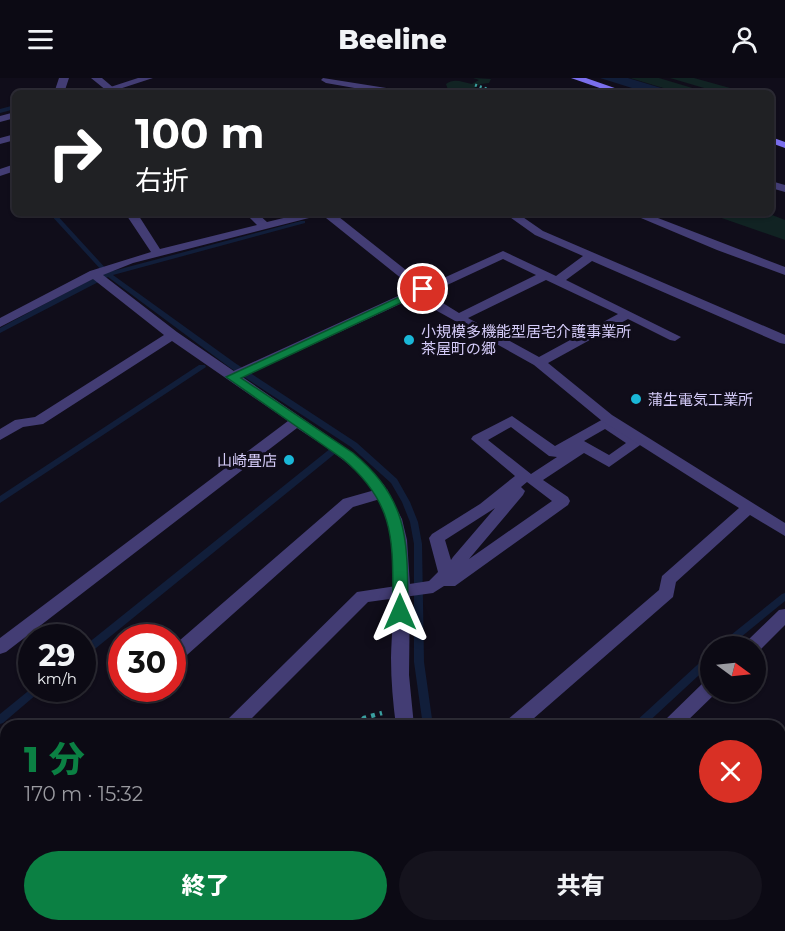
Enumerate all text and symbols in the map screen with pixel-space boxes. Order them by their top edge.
icon: menu [24,23,57,56]
text: Beeline [338,23,447,56]
icon: person [728,23,761,56]
text: 100 m [135,107,264,159]
icon: right [36,114,114,192]
text: 右折 [135,164,189,197]
pin [397,263,448,314]
icon: arrive [406,272,439,305]
place label: 小規模多機能型居宅介護事業所 茶屋町の郷 [421,322,631,358]
marker: 小規模多機能型居宅介護事業所 茶屋町の郷 [402,333,416,347]
place label: 蒲生電気工業所 [648,390,753,409]
marker: 蒲生電気工業所 [629,392,643,406]
place label: 山崎畳店 [217,451,277,470]
marker: 山崎畳店 [282,453,296,467]
position arrow [368,580,432,644]
speed limit sign: 30 [108,624,186,702]
north arrow [700,636,766,702]
map controls [700,636,766,702]
text: 29 [39,637,75,674]
text: km/h [37,669,77,688]
text: 1 分 [24,737,85,781]
button: close [699,740,762,803]
text: 170 m · 15:32 [24,782,143,806]
button: 終了 [24,851,387,920]
button: 共有 [399,851,762,920]

